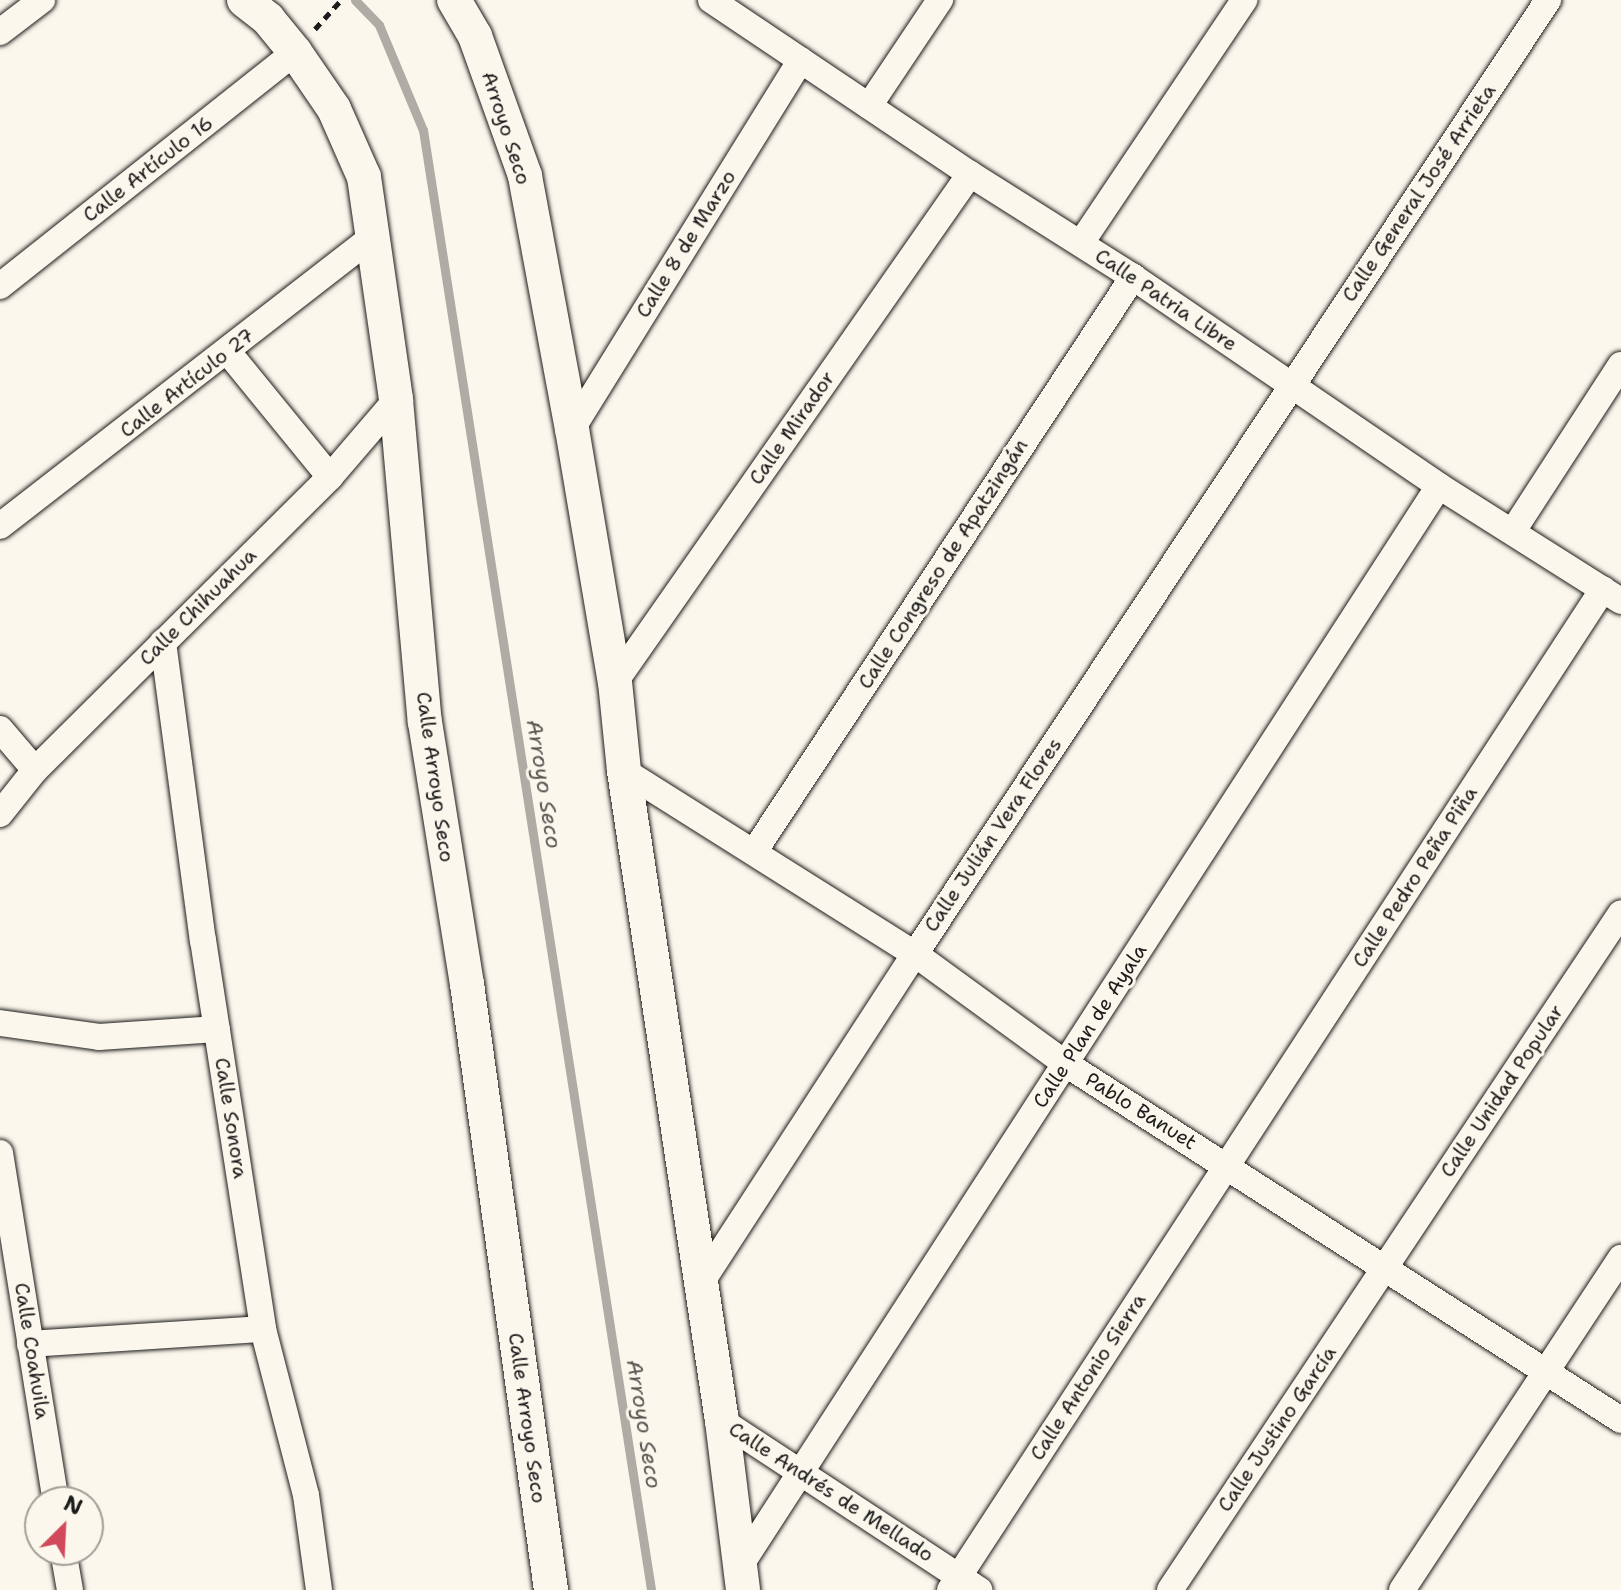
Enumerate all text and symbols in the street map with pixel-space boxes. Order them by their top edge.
street label: Arroyo Seco [476,68,536,188]
street label: Calle General José Arrieta [1337,80,1501,306]
street label: Calle Artículo 16 [78,111,218,227]
street label: Calle 8 de Marzo [631,166,741,322]
street label: Calle Patria Libre [1090,244,1242,356]
street label: Calle Artículo 27 [115,323,259,443]
street label: Calle Mirador [744,367,840,489]
street label: Calle Congreso de Apatzingán [853,435,1033,693]
street label: Calle Chihuahua [134,543,262,671]
street label: Calle Arroyo Seco [411,690,459,864]
water label: Arroyo Seco [521,718,567,850]
street label: Calle Julián Vera Flores [919,734,1067,936]
street label: Calle Pedro Peña Piña [1348,782,1482,972]
street label: Calle Plan de Ayala [1028,940,1152,1112]
street label: Calle Unidad Popular [1435,1000,1569,1182]
street label: Calle Sonora [210,1056,252,1180]
street label: Pablo Banuet [1081,1067,1201,1155]
street label: Calle Coahuila [9,1281,55,1421]
street label: Calle Antonio Sierra [1025,1289,1151,1465]
street label: Calle Arroyo Seco [503,1331,551,1505]
street label: Calle Justino García [1213,1342,1341,1516]
water label: Arroyo Seco [621,1358,667,1490]
street label: Calle Andrés de Mellado [724,1417,938,1567]
north arrow [24,1486,104,1566]
text: N [59,1489,87,1522]

